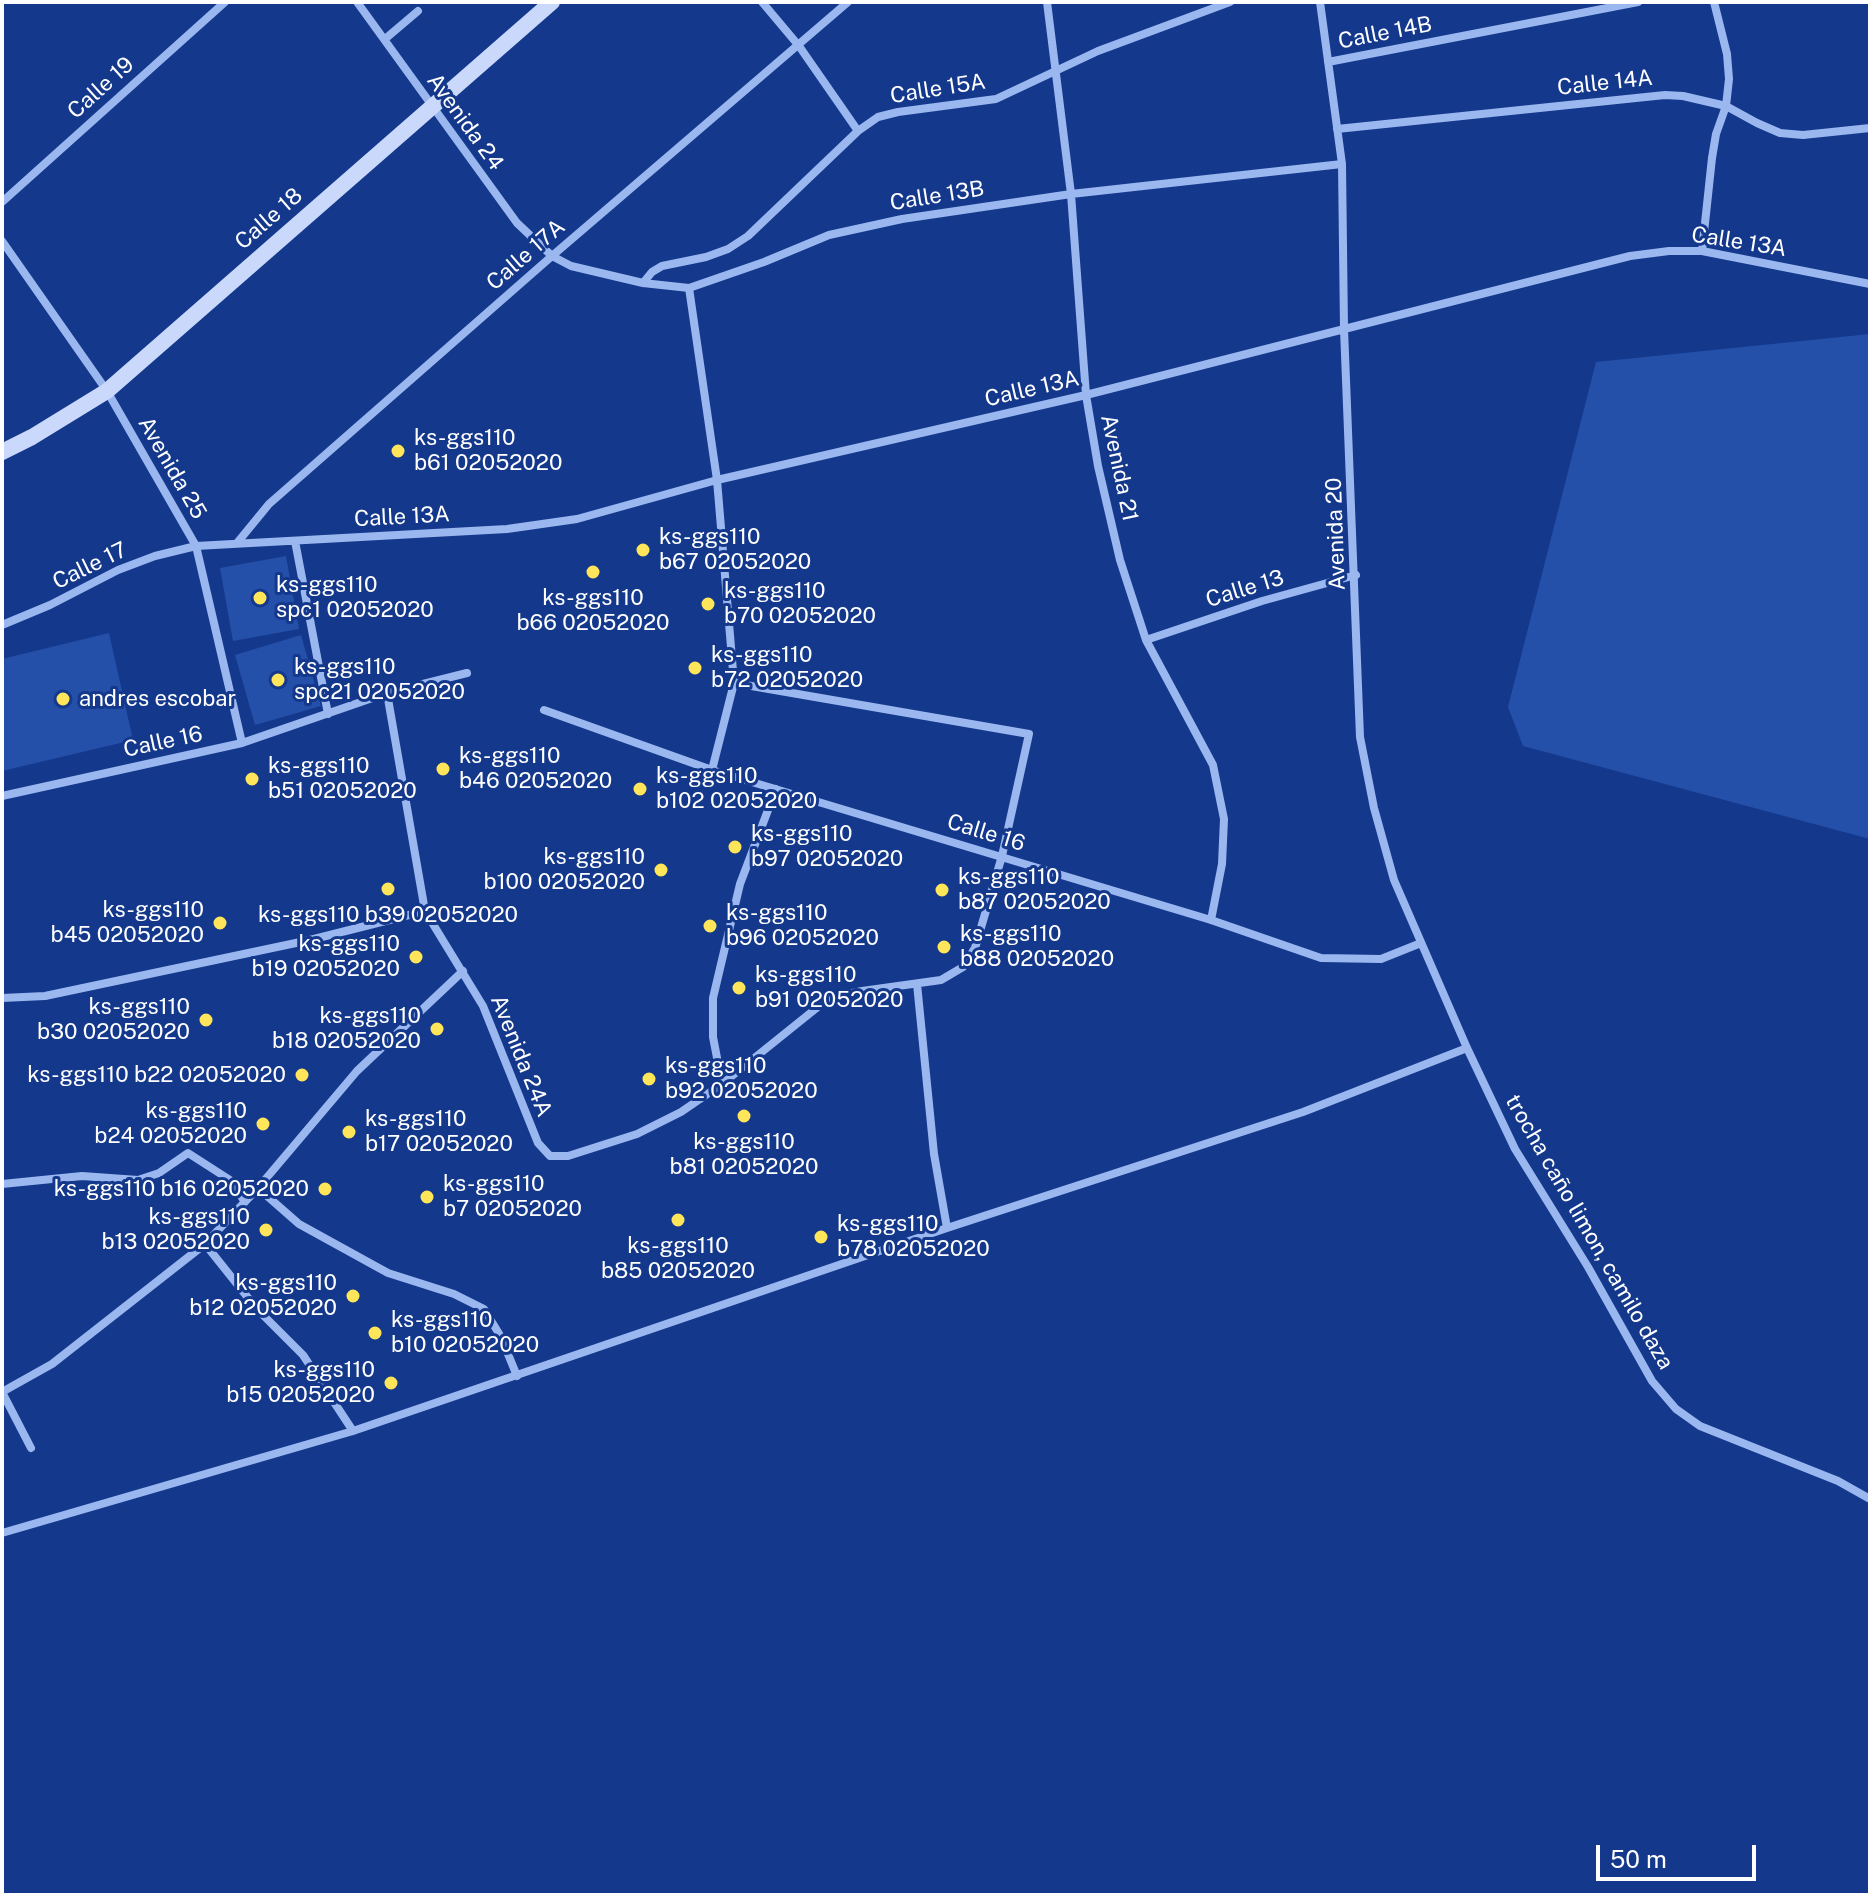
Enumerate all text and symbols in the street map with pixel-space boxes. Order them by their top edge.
street label: Calle 14B [1336,11,1434,55]
street label: Calle 19 [62,51,140,125]
street label: Calle 14A [1556,65,1654,101]
street label: Avenida 24 [421,68,509,176]
street label: Calle 15A [888,68,988,110]
street label: Calle 13B [888,176,986,216]
street label: Calle 18 [230,183,308,255]
street label: Calle 17A [481,214,571,296]
street label: Calle 13A [1690,221,1788,263]
street label: Calle 13A [982,365,1082,413]
street label: Avenida 25 [132,412,212,524]
street label: Avenida 21 [1095,412,1143,524]
place label: ks-ggs110 b61 02052020 [414,425,562,476]
marker: ks-ggs110 b61 02052020 [389,442,407,460]
street label: Avenida 20 [1321,477,1351,591]
street label: Calle 13A [353,501,451,533]
place label: ks-ggs110 b67 02052020 [659,524,811,576]
street label: Calle 17 [48,537,132,595]
marker: ks-ggs110 b67 02052020 [634,541,652,559]
marker: ks-ggs110 b66 02052020 [584,563,602,581]
street label: Calle 13 [1203,565,1287,613]
place label: ks-ggs110 spc1 02052020 [276,572,434,624]
place label: ks-ggs110 b70 02052020 [724,578,876,630]
place label: ks-ggs110 b66 02052020 [517,585,669,636]
marker: ks-ggs110 spc1 02052020 [251,589,269,607]
marker: ks-ggs110 b70 02052020 [699,595,717,613]
place label: ks-ggs110 b72 02052020 [711,642,863,694]
place label: ks-ggs110 spc21 02052020 [294,654,465,706]
marker: ks-ggs110 b72 02052020 [686,659,704,677]
marker: ks-ggs110 spc21 02052020 [269,671,287,689]
place label: andres escobar [79,686,236,712]
marker: andres escobar [54,690,72,708]
street label: Calle 16 [121,721,205,763]
place label: ks-ggs110 b46 02052020 [459,743,612,794]
place label: ks-ggs110 b51 02052020 [268,753,417,804]
marker: ks-ggs110 b46 02052020 [434,760,452,778]
place label: ks-ggs110 b102 02052020 [656,763,817,814]
marker: ks-ggs110 b51 02052020 [243,770,261,788]
marker: ks-ggs110 b102 02052020 [631,780,649,798]
street label: Calle 16 [944,809,1028,857]
place label: ks-ggs110 b97 02052020 [751,821,903,872]
marker: ks-ggs110 b97 02052020 [726,838,744,856]
place label: ks-ggs110 b100 02052020 [484,844,645,896]
marker: ks-ggs110 b100 02052020 [652,861,670,879]
place label: ks-ggs110 b87 02052020 [958,864,1111,916]
marker: ks-ggs110 b39 02052020 [379,880,397,898]
marker: ks-ggs110 b87 02052020 [933,881,951,899]
place label: ks-ggs110 b45 02052020 [51,897,204,948]
place label: ks-ggs110 b96 02052020 [726,900,879,952]
place label: ks-ggs110 b39 02052020 [258,902,518,928]
marker: ks-ggs110 b45 02052020 [211,914,229,932]
marker: ks-ggs110 b96 02052020 [701,917,719,935]
place label: ks-ggs110 b88 02052020 [960,921,1114,972]
place label: ks-ggs110 b19 02052020 [252,931,400,982]
marker: ks-ggs110 b88 02052020 [935,938,953,956]
marker: ks-ggs110 b19 02052020 [407,948,425,966]
place label: ks-ggs110 b91 02052020 [755,962,903,1014]
marker: ks-ggs110 b91 02052020 [730,979,748,997]
street label: Avenida 24A [485,991,557,1121]
place label: ks-ggs110 b30 02052020 [37,994,190,1046]
place label: ks-ggs110 b18 02052020 [272,1003,421,1054]
marker: ks-ggs110 b30 02052020 [197,1011,215,1029]
marker: ks-ggs110 b18 02052020 [428,1020,446,1038]
place label: ks-ggs110 b92 02052020 [665,1053,818,1104]
place label: ks-ggs110 b22 02052020 [27,1062,286,1088]
marker: ks-ggs110 b22 02052020 [293,1066,311,1084]
marker: ks-ggs110 b92 02052020 [640,1070,658,1088]
street label: trocha caño limon, camilo daza [1499,1090,1679,1374]
place label: ks-ggs110 b24 02052020 [94,1098,247,1150]
place label: ks-ggs110 b17 02052020 [365,1106,513,1158]
marker: ks-ggs110 b81 02052020 [735,1107,753,1125]
marker: ks-ggs110 b24 02052020 [254,1115,272,1133]
marker: ks-ggs110 b17 02052020 [340,1123,358,1141]
place label: ks-ggs110 b81 02052020 [670,1129,818,1180]
place label: ks-ggs110 b7 02052020 [443,1171,582,1222]
place label: ks-ggs110 b16 02052020 [54,1176,309,1202]
marker: ks-ggs110 b16 02052020 [316,1180,334,1198]
marker: ks-ggs110 b7 02052020 [418,1188,436,1206]
place label: ks-ggs110 b13 02052020 [101,1204,250,1256]
marker: ks-ggs110 b85 02052020 [669,1211,687,1229]
place label: ks-ggs110 b78 02052020 [837,1211,990,1262]
marker: ks-ggs110 b13 02052020 [257,1221,275,1239]
marker: ks-ggs110 b78 02052020 [812,1228,830,1246]
place label: ks-ggs110 b85 02052020 [601,1233,755,1284]
place label: ks-ggs110 b12 02052020 [189,1270,337,1322]
marker: ks-ggs110 b12 02052020 [344,1287,362,1305]
place label: ks-ggs110 b10 02052020 [391,1307,539,1358]
marker: ks-ggs110 b10 02052020 [366,1324,384,1342]
place label: ks-ggs110 b15 02052020 [226,1357,375,1408]
marker: ks-ggs110 b15 02052020 [382,1374,400,1392]
scale bar [1600,1829,1760,1879]
text: 50 m [1610,1845,1667,1873]

